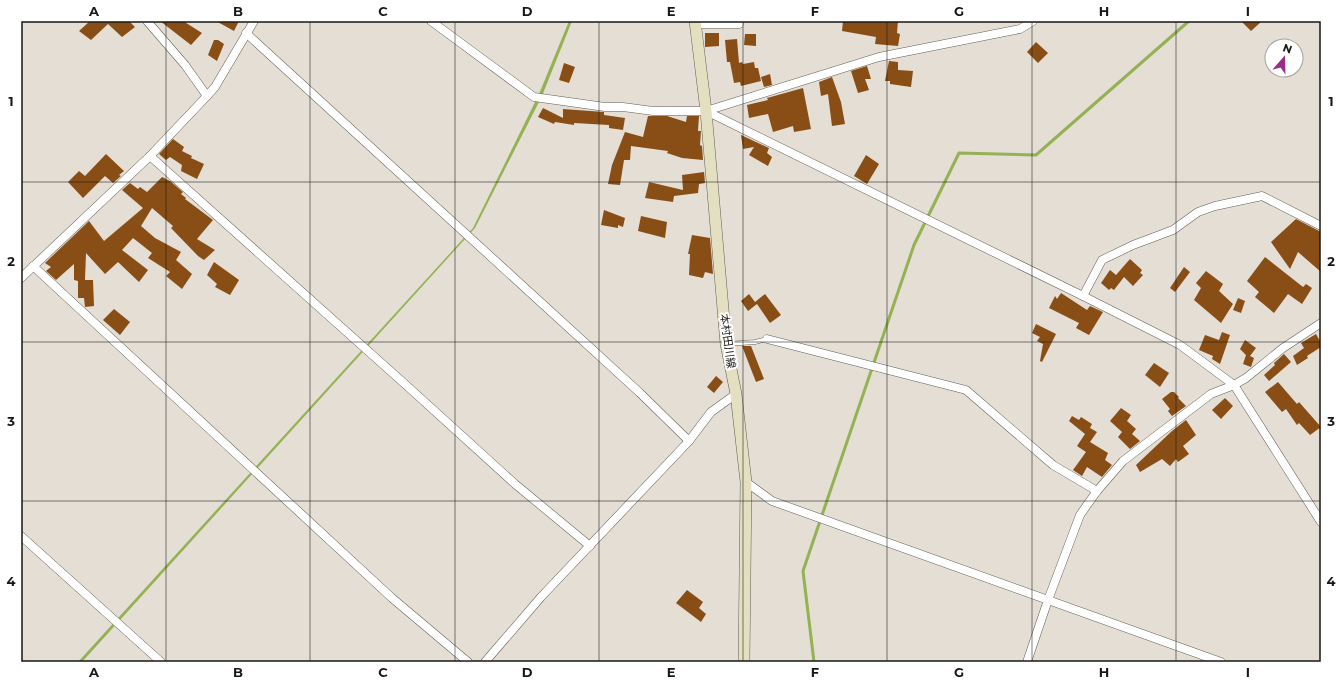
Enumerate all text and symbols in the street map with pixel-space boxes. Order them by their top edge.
text: A [88,3,100,19]
text: B [233,3,243,19]
text: C [378,3,388,19]
text: D [522,3,533,19]
text: E [667,3,676,19]
text: F [811,3,819,19]
text: G [954,3,964,19]
text: H [1099,3,1109,19]
text: I [1246,3,1250,19]
north arrow [1264,38,1304,78]
text: N [1281,41,1294,57]
text: 1 [8,93,14,109]
text: 1 [1328,93,1334,109]
text: 2 [7,253,15,269]
text: 2 [1327,253,1335,269]
street label: 本村田川線 [717,313,739,369]
text: 3 [6,413,15,429]
text: 3 [1326,413,1335,429]
text: 4 [7,573,16,589]
text: 4 [1327,573,1336,589]
text: A [88,664,100,680]
text: B [233,664,243,680]
text: C [378,664,388,680]
text: D [522,664,533,680]
text: E [667,664,676,680]
text: F [811,664,819,680]
text: G [954,664,964,680]
text: H [1099,664,1109,680]
text: I [1246,664,1250,680]

